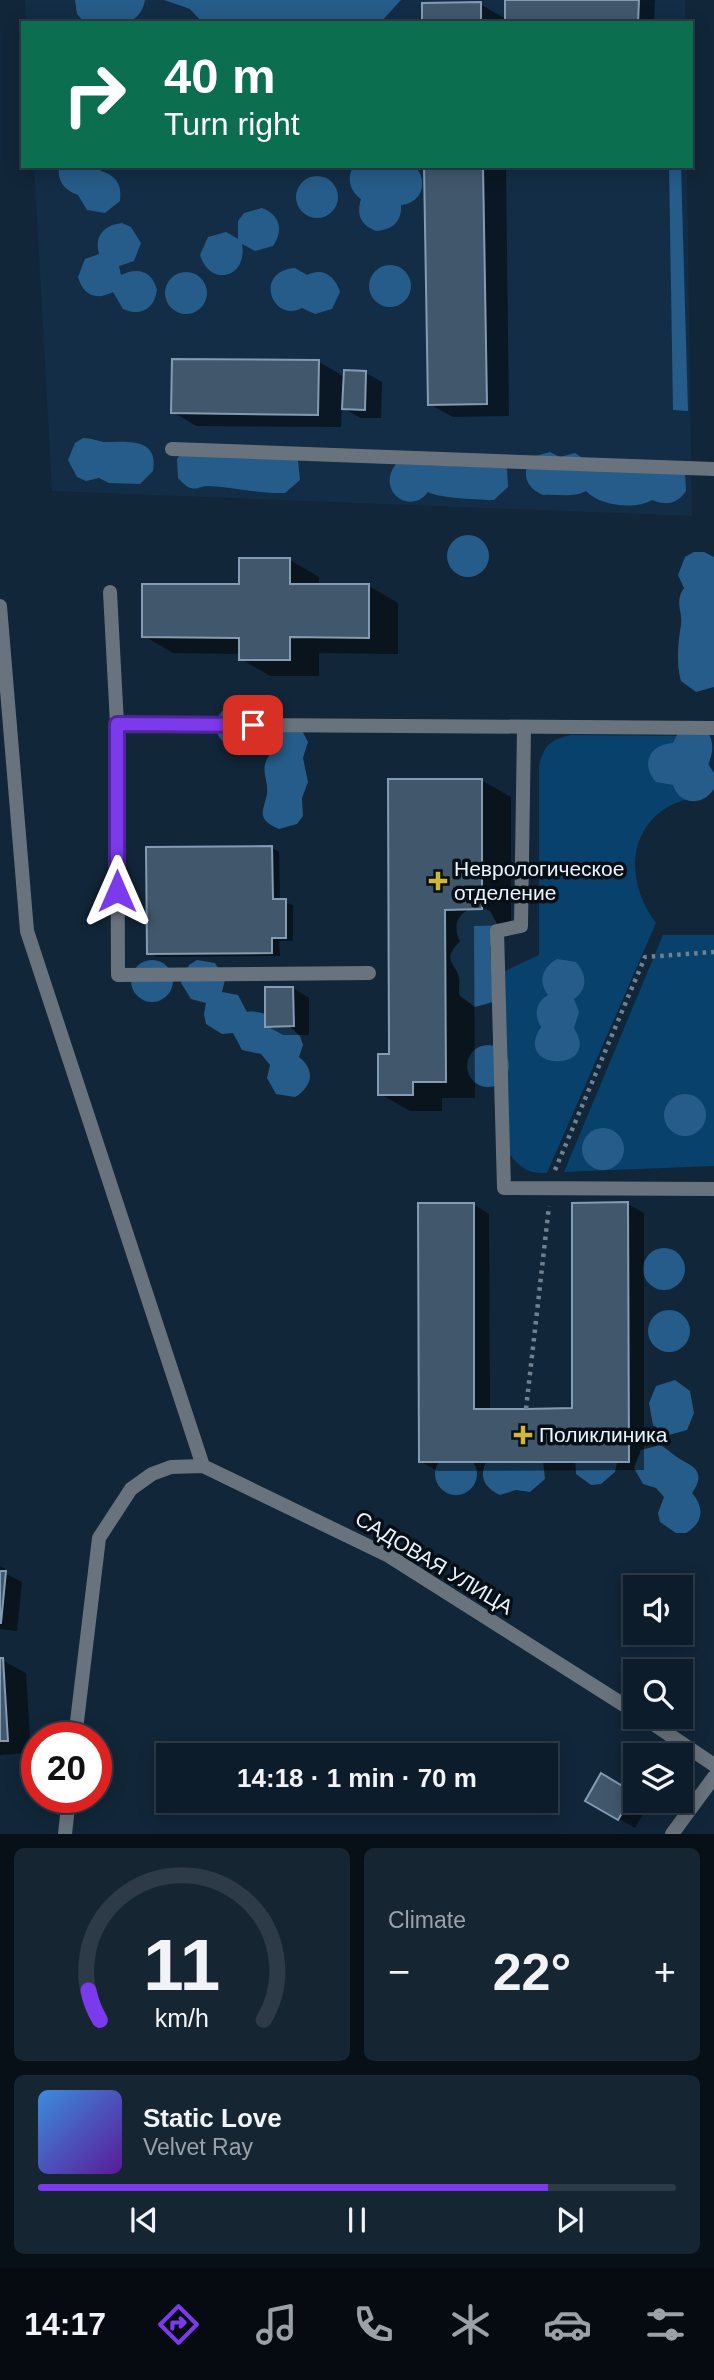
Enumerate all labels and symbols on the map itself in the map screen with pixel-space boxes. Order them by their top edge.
pin [223,695,283,755]
position arrow [80,854,154,928]
place label: Неврологическое отделение [454,857,624,904]
marker: Неврологическое отделение [428,871,448,891]
place label: Поликлиника [539,1423,668,1446]
marker: Поликлиника [513,1425,533,1445]
street label: САДОВАЯ УЛИЦА [351,1507,517,1619]
speed limit sign: 20 [21,1722,112,1813]

